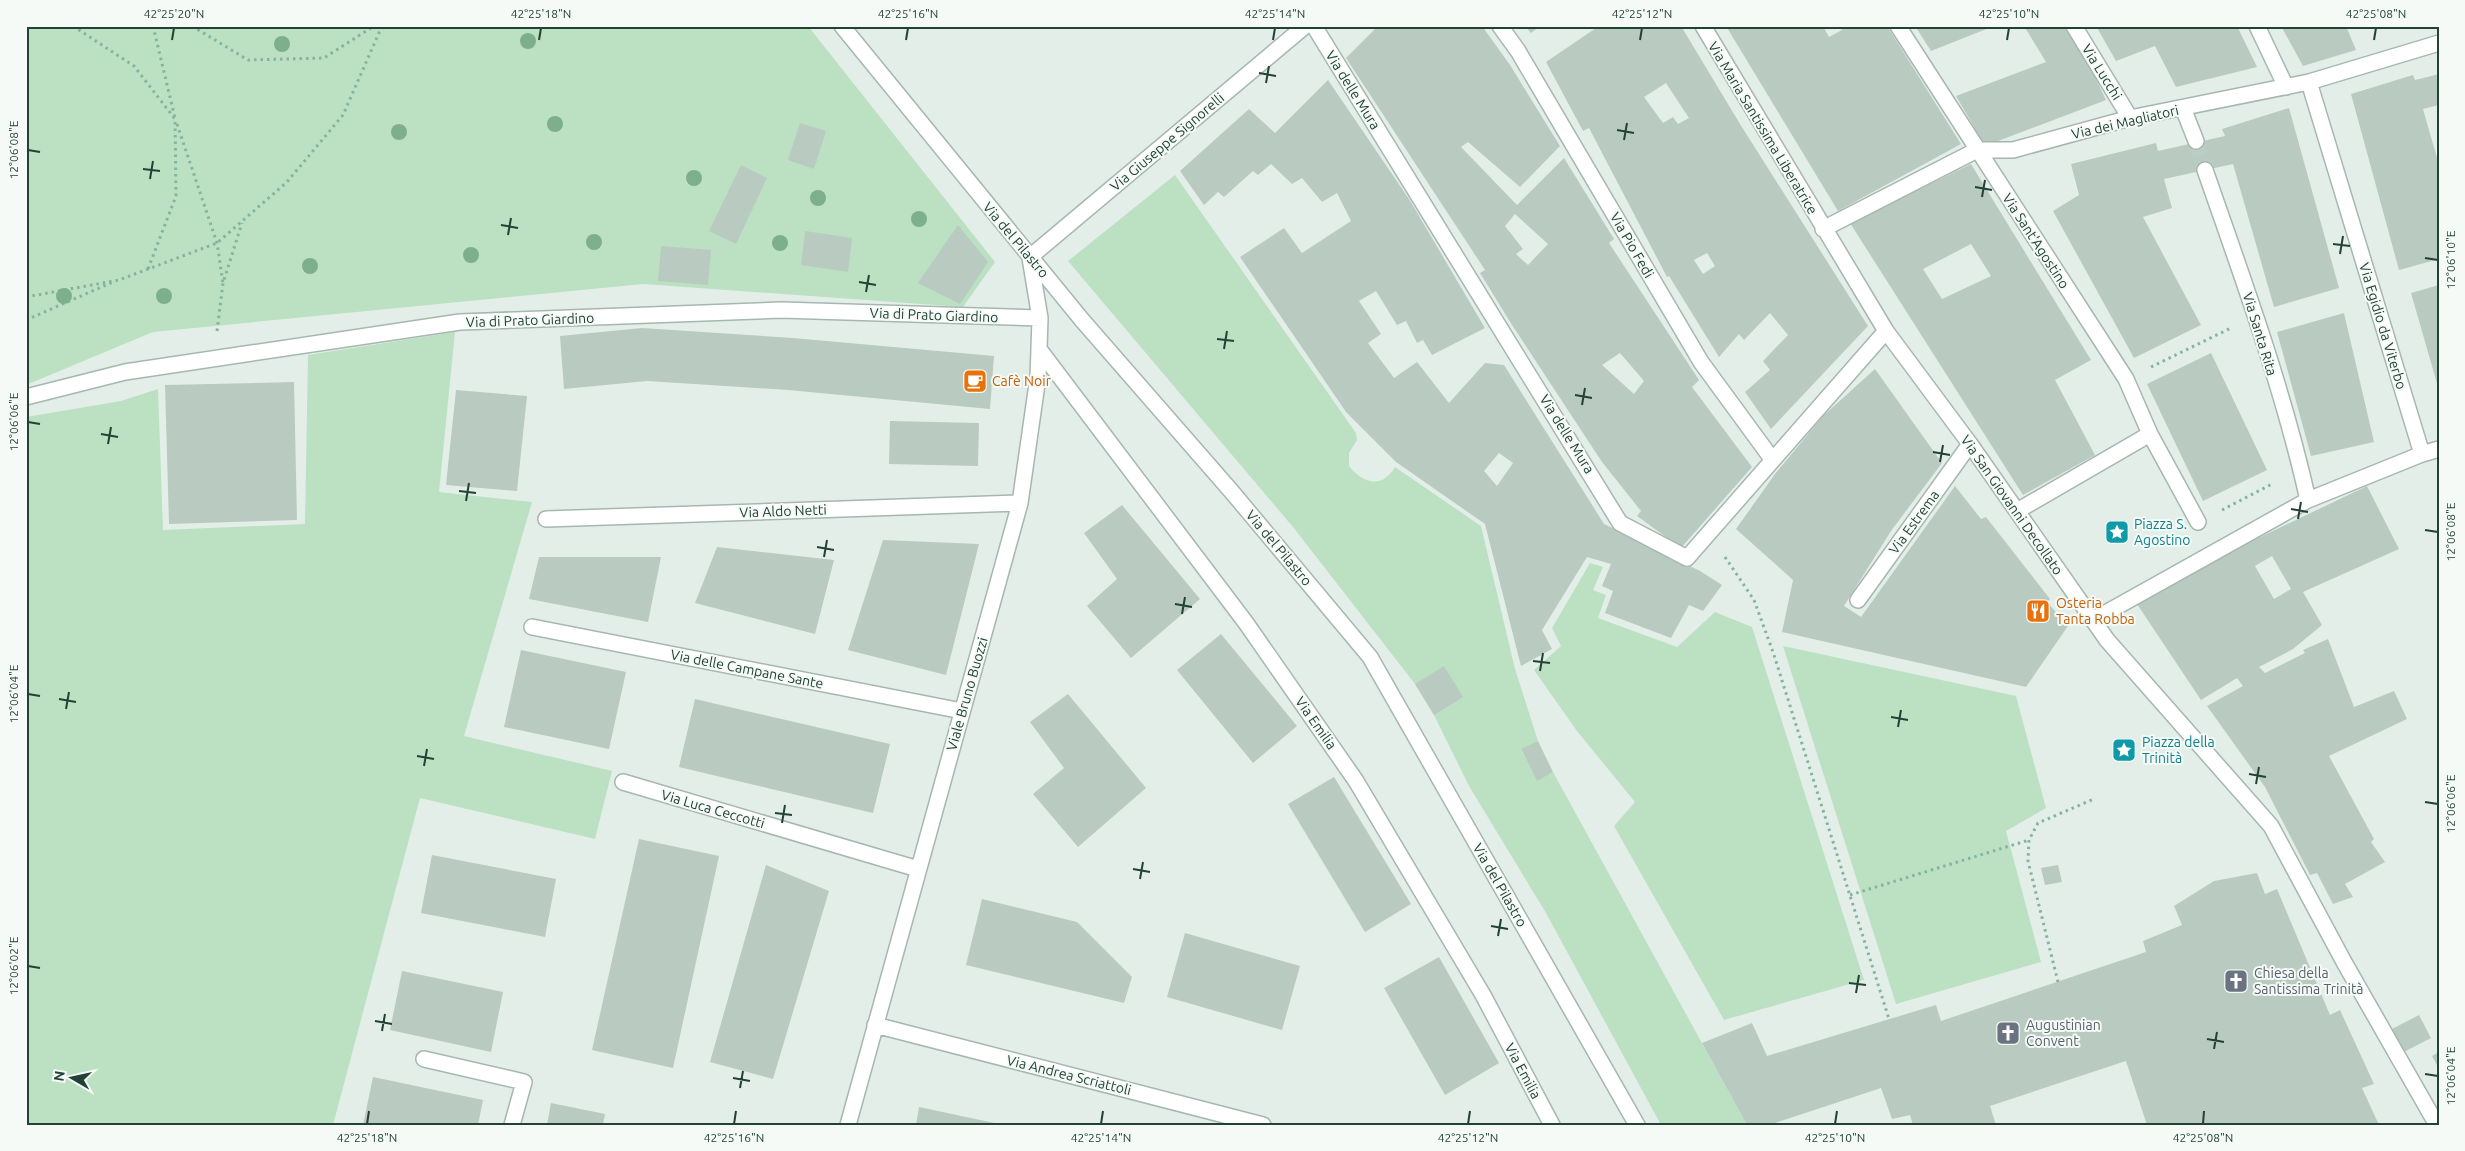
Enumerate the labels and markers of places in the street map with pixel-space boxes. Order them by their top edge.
cafe icon: Cafè Noir [962,368,988,394]
place label: Cafè Noir [992,373,1052,389]
place label: Piazza S. Agostino [2134,516,2191,548]
place icon: Piazza S. Agostino [2104,519,2130,545]
place label: Osteria Tanta Robba [2056,595,2135,627]
restaurant icon: Osteria Tanta Robba [2025,598,2051,624]
place label: Piazza della Trinità [2142,734,2215,766]
place icon: Piazza della Trinità [2111,737,2137,763]
place label: Chiesa della Santissima Trinità [2254,965,2364,997]
church icon: Chiesa della Santissima Trinità [2223,968,2249,994]
place label: Augustinian Convent [2026,1017,2101,1049]
church icon: Augustinian Convent [1995,1020,2021,1046]

